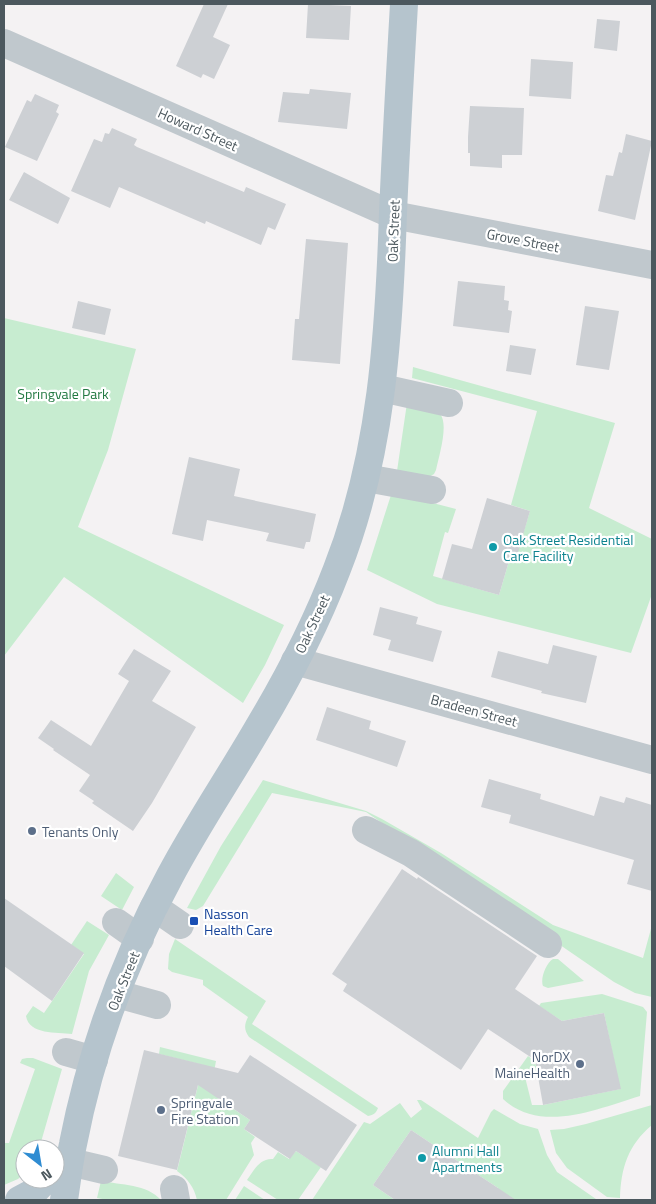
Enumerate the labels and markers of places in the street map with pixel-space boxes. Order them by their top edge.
place label: Oak Street Residential Care Facility [503,529,634,566]
marker: Oak Street Residential Care Facility [487,541,499,553]
place label: Tenants Only [42,821,119,842]
marker: Tenants Only [26,825,38,837]
place label: Nasson Health Care [204,903,273,940]
marker: Nasson Health Care [188,915,200,927]
place label: NorDX MaineHealth [494,1046,570,1083]
marker: NorDX MaineHealth [574,1058,586,1070]
place label: Springvale Fire Station [171,1092,239,1129]
marker: Springvale Fire Station [155,1104,167,1116]
place label: Alumni Hall Apartments [432,1140,502,1177]
marker: Alumni Hall Apartments [416,1152,428,1164]

